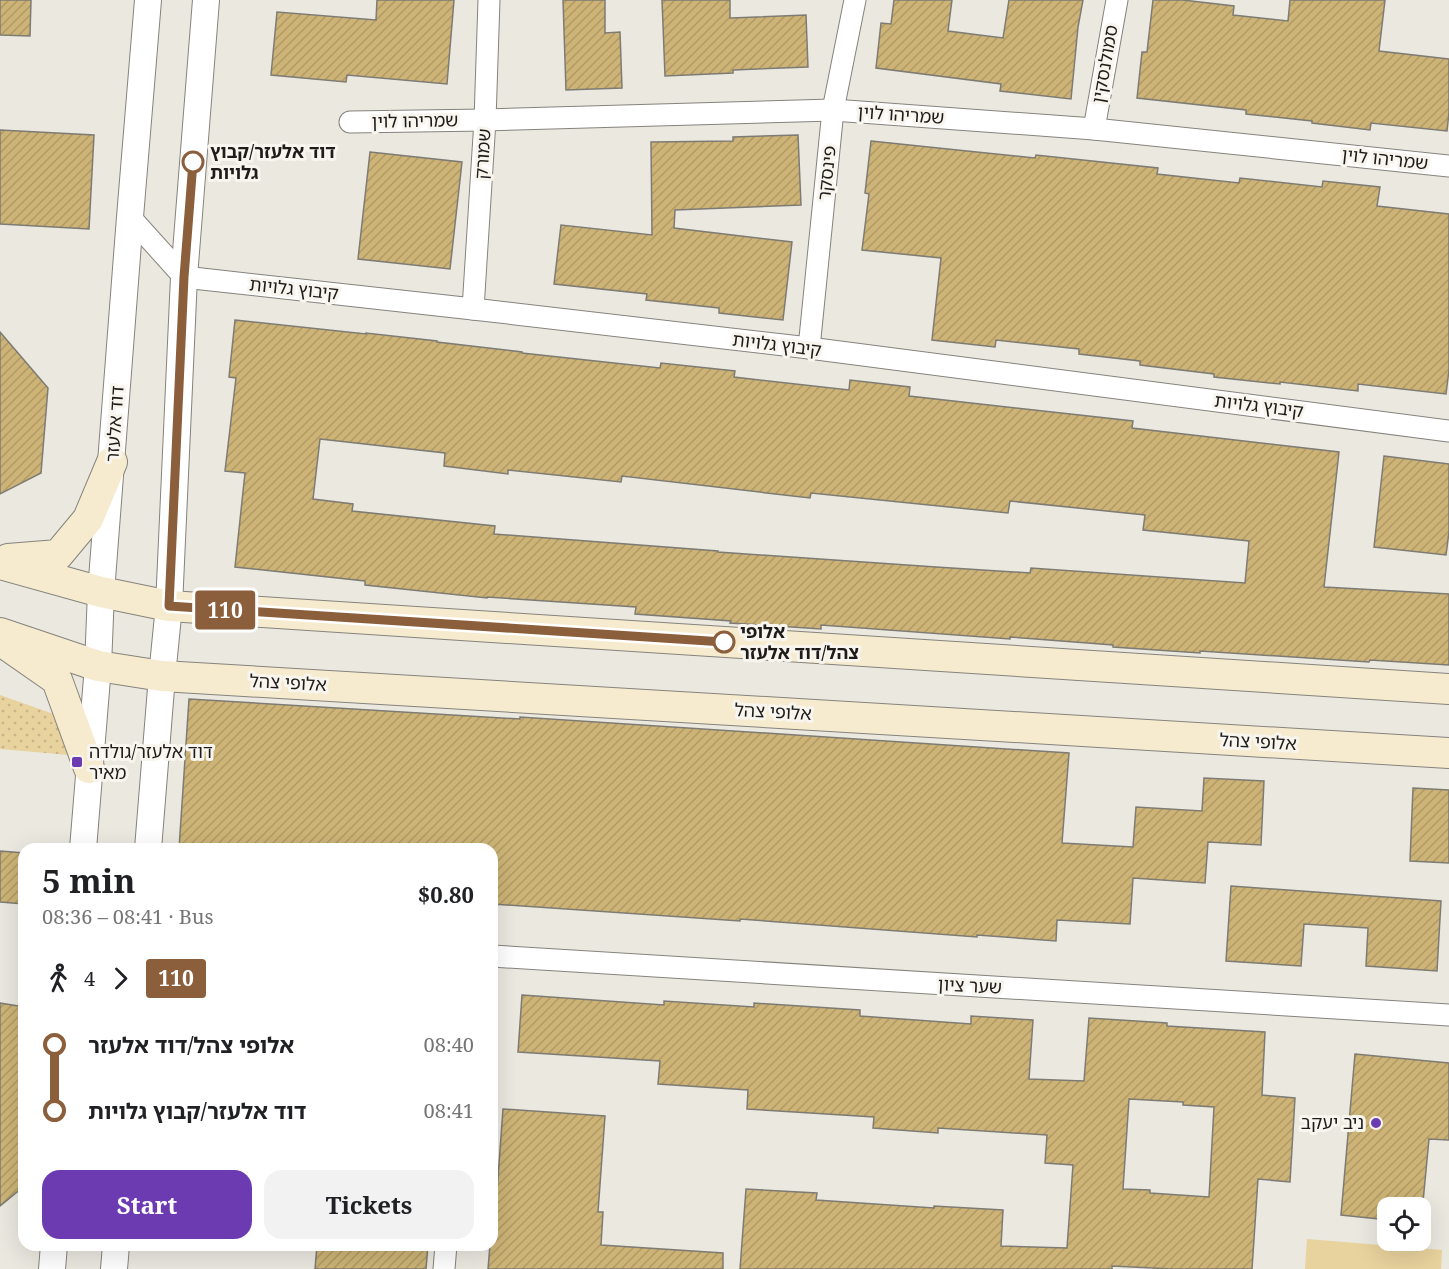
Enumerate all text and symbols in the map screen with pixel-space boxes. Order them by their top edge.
street label: סמולנסקין [1085,23,1123,105]
street label: שמריהו לוין [857,99,945,129]
street label: שמריהו לוין [371,107,459,133]
street label: שמורק [468,128,496,180]
place label: דוד אלעזר/קבוץ גלויות [210,139,336,184]
street label: שמריהו לוין [1341,142,1430,174]
street label: פינסקר [811,144,841,202]
marker: דוד אלעזר/קבוץ גלויות [182,151,204,173]
street label: קיבוץ גלויות [248,271,340,305]
street label: קיבוץ גלויות [731,327,823,361]
street label: דוד אלעזר [99,385,129,463]
street label: קיבוץ גלויות [1213,388,1305,422]
line badge: 110 [190,590,260,630]
text: 110 [207,596,243,624]
place label: אלופי צהל/דוד אלעזר [740,619,859,664]
marker: אלופי צהל/דוד אלעזר [713,631,735,653]
street label: אלופי צהל [249,668,327,696]
street label: אלופי צהל [734,697,812,725]
street label: אלופי צהל [1219,727,1297,755]
place label: דוד אלעזר/גולדה מאיר [89,739,213,784]
marker: דוד אלעזר/גולדה מאיר [70,755,84,769]
text: 5 min [42,858,135,903]
text: $0.80 [418,879,474,909]
text: 08:36 – 08:41 · Bus [42,903,213,930]
icon: walk [42,962,75,995]
icon: forward [104,962,137,995]
text: 110 [158,964,194,992]
text: 4 [84,965,95,992]
street label: שער ציון [937,971,1003,999]
text: אלופי צהל/דוד אלעזר [88,1029,294,1059]
text: 08:40 [424,1031,474,1058]
text: דוד אלעזר/קבוץ גלויות [88,1095,306,1125]
text: 08:41 [424,1097,474,1124]
place label: ניב יעקב [1301,1110,1364,1134]
marker: ניב יעקב [1369,1116,1383,1130]
button: Start [42,1170,252,1239]
button: Tickets [264,1170,474,1239]
map controls [1377,1197,1431,1251]
button: locate [1377,1197,1431,1251]

